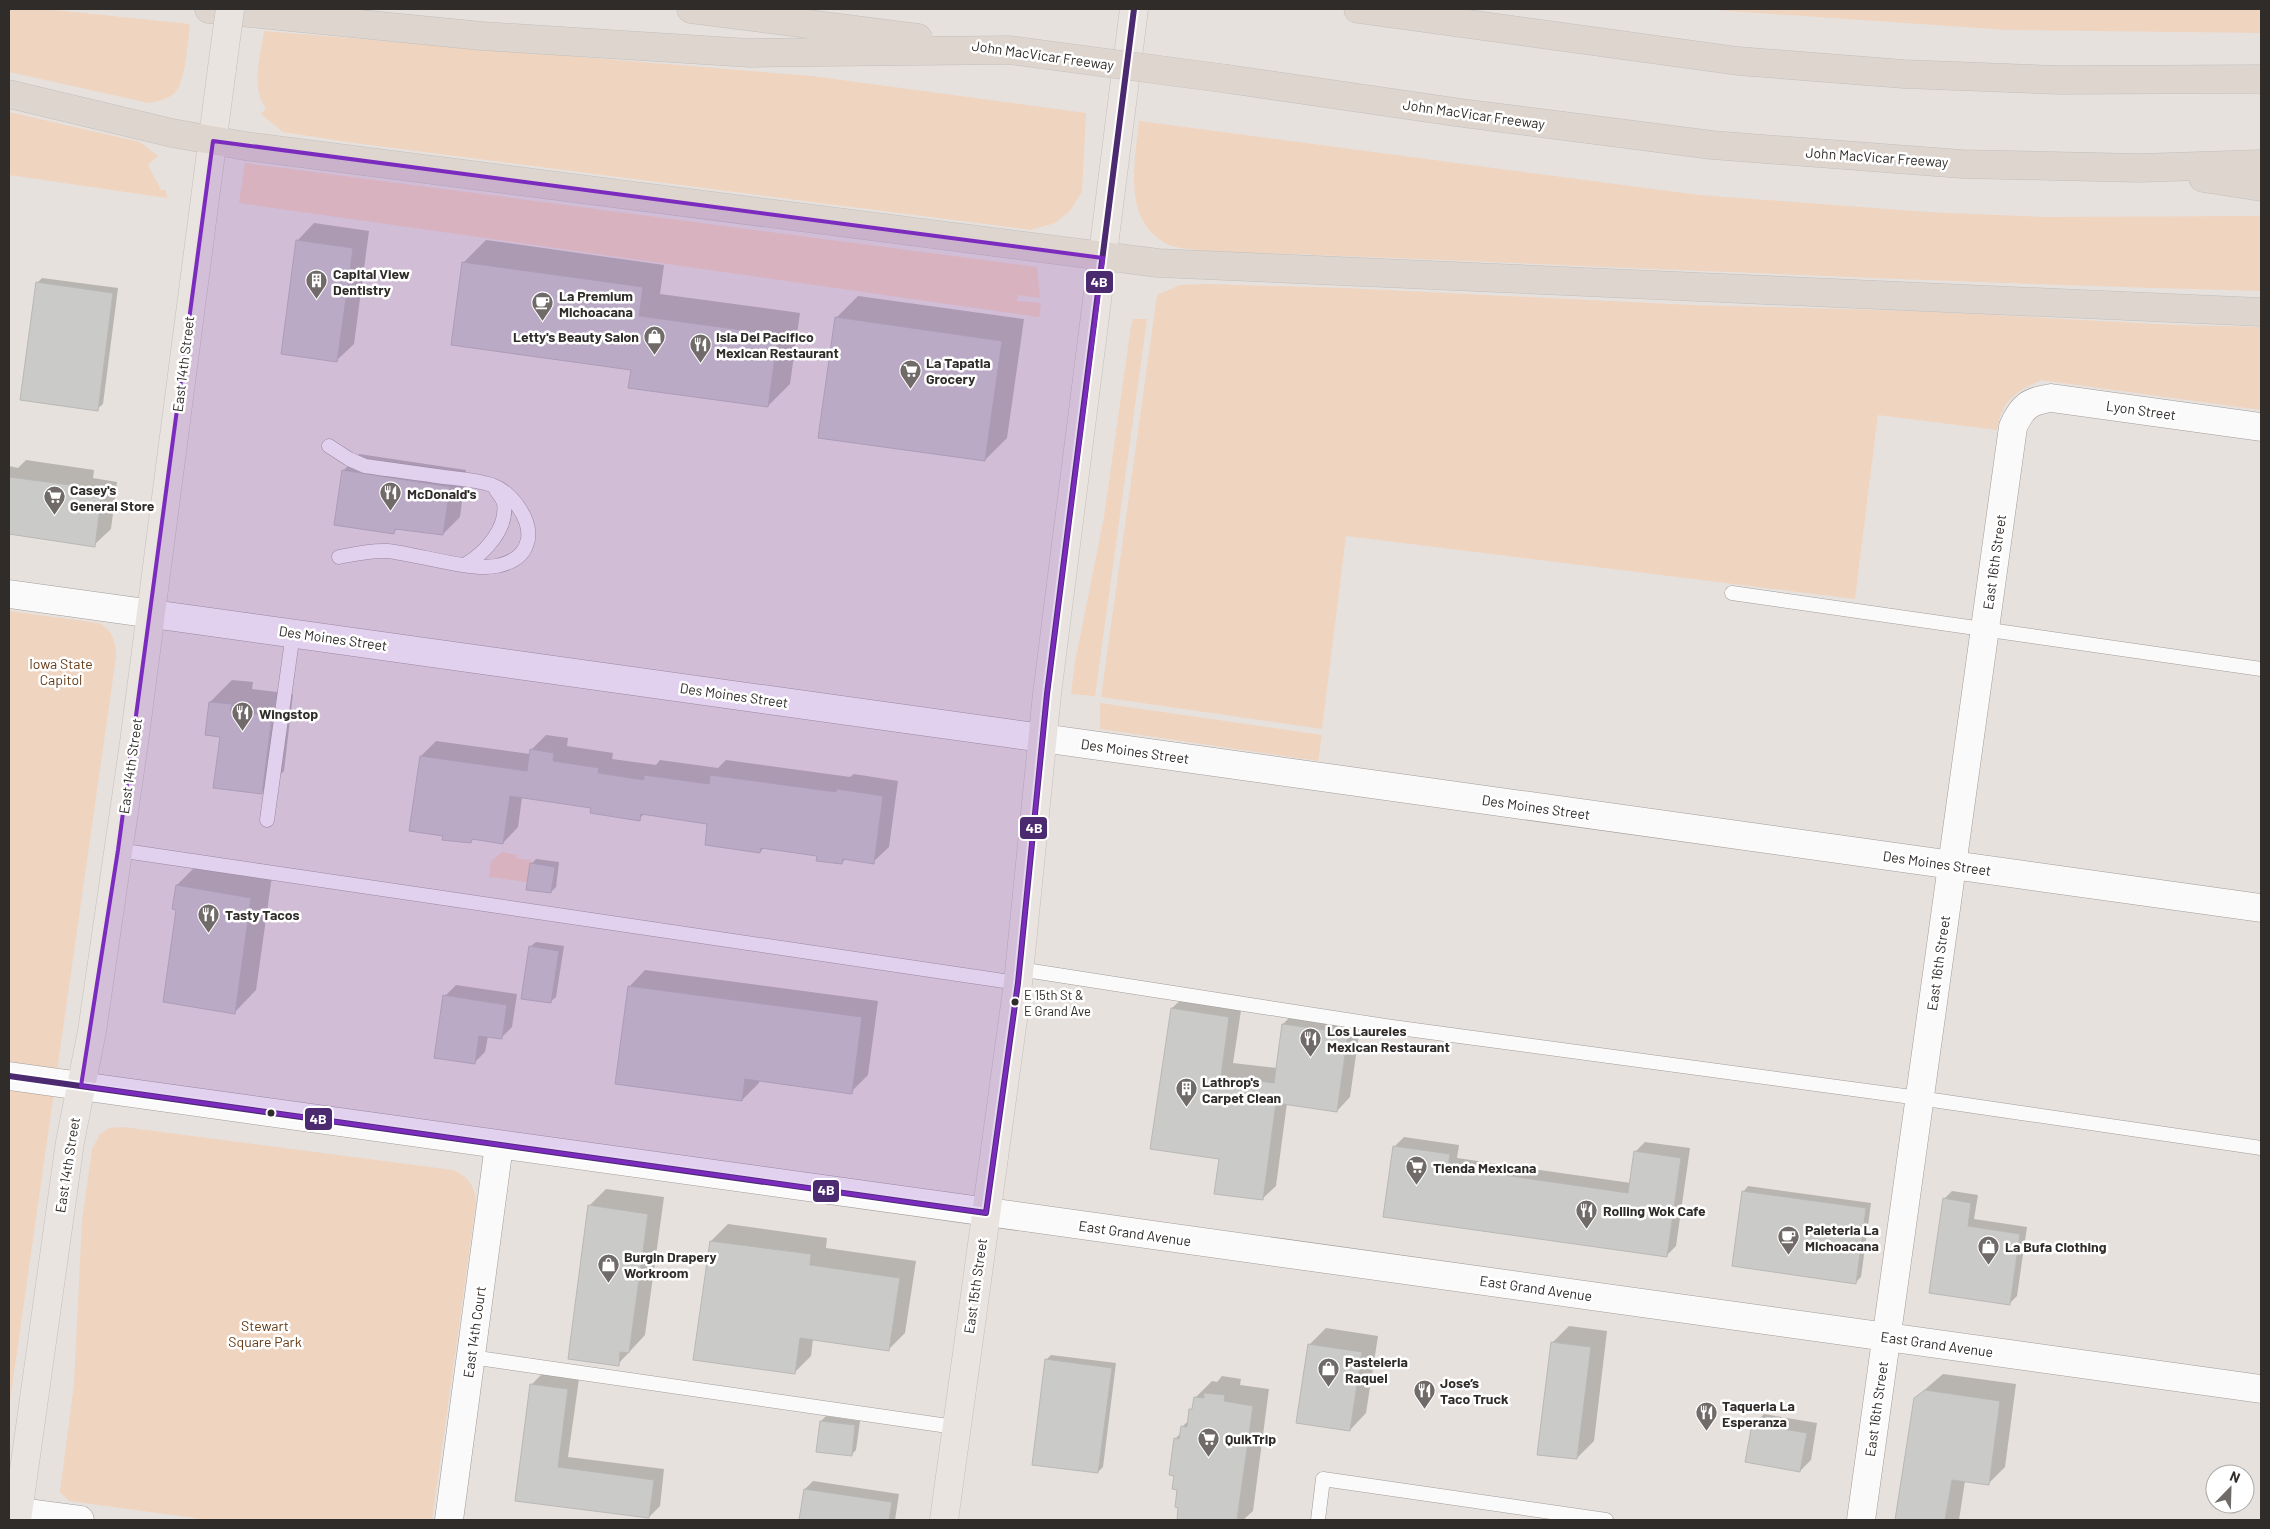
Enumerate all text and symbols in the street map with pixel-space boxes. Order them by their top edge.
street label: John MacVicar Freeway [971,37,1116,73]
street label: John MacVicar Freeway [1402,96,1547,132]
street label: John MacVicar Freeway [1805,144,1950,171]
place label: Capital View Dentistry [333,265,410,298]
building icon: Capital View Dentistry [305,269,329,300]
line badge: 4B [1085,270,1114,294]
text: 4B [1090,273,1108,290]
place label: La Premium Michoacana [559,287,633,320]
cafe icon: La Premium Michoacana [531,291,555,322]
street label: East 14th Street [169,315,197,413]
shop icon: Letty's Beauty Salon [643,324,667,355]
place label: Letty's Beauty Salon [513,328,639,345]
place label: Isla Del Pacifico Mexican Restaurant [716,328,839,361]
restaurant icon: Isla Del Pacifico Mexican Restaurant [688,332,712,363]
place label: La Tapatia Grocery [926,354,991,387]
supermarket icon: La Tapatia Grocery [898,358,922,389]
street label: Lyon Street [2105,397,2177,423]
place label: Casey's General Store [70,481,155,514]
restaurant icon: McDonald's [379,481,403,512]
supermarket icon: Casey's General Store [42,485,66,516]
place label: McDonald's [407,485,476,502]
street label: East 16th Street [1979,513,2009,611]
street label: Des Moines Street [278,622,388,654]
park label: Iowa State Capitol [29,655,93,688]
street label: Des Moines Street [679,679,789,711]
restaurant icon: Wingstop [231,701,255,732]
place label: Wingstop [259,705,318,722]
street label: East 14th Street [115,717,145,815]
street label: Des Moines Street [1080,735,1190,767]
street label: Des Moines Street [1481,791,1591,823]
line badge: 4B [1019,816,1048,840]
text: 4B [1025,819,1043,836]
street label: Des Moines Street [1882,847,1992,879]
restaurant icon: Tasty Tacos [197,902,221,933]
place label: Tasty Tacos [225,906,300,923]
street label: East 16th Street [1923,914,1953,1012]
place label: E 15th St & E Grand Ave [1024,987,1091,1019]
marker: E 15th St & E Grand Ave [1010,997,1020,1007]
place label: Los Laureles Mexican Restaurant [1327,1022,1450,1055]
restaurant icon: Los Laureles Mexican Restaurant [1299,1026,1323,1057]
place label: Lathrop's Carpet Clean [1202,1073,1281,1106]
building icon: Lathrop's Carpet Clean [1174,1077,1198,1108]
line badge: 4B [304,1107,333,1131]
unlabelled marker [266,1108,276,1118]
text: 4B [309,1110,327,1127]
street label: East 14th Street [51,1116,83,1214]
supermarket icon: Tienda Mexicana [1405,1155,1429,1186]
place label: Tienda Mexicana [1433,1159,1536,1176]
line badge: 4B [812,1179,840,1203]
text: 4B [817,1181,835,1198]
restaurant icon: Rolling Wok Cafe [1575,1198,1599,1229]
place label: Rolling Wok Cafe [1603,1202,1706,1219]
street label: East Grand Avenue [1078,1217,1192,1249]
place label: Paleteria La Michoacana [1805,1221,1879,1254]
cafe icon: Paleteria La Michoacana [1777,1225,1801,1256]
shop icon: La Bufa Clothing [1977,1234,2001,1265]
street label: East 15th Street [960,1237,990,1335]
place label: La Bufa Clothing [2005,1238,2107,1255]
place label: Burgin Drapery Workroom [624,1248,717,1281]
shop icon: Burgin Drapery Workroom [596,1252,620,1283]
street label: East Grand Avenue [1479,1272,1593,1304]
street label: East 14th Court [459,1285,489,1379]
park label: Stewart Square Park [228,1317,302,1350]
street label: East Grand Avenue [1880,1328,1994,1360]
place label: Pasteleria Raquel [1345,1353,1408,1386]
shop icon: Pasteleria Raquel [1317,1357,1341,1388]
street label: East 16th Street [1861,1360,1891,1458]
place label: Jose’s Taco Truck [1440,1374,1509,1407]
restaurant icon: Jose’s Taco Truck [1412,1378,1436,1409]
place label: Taqueria La Esperanza [1722,1397,1795,1430]
restaurant icon: Taqueria La Esperanza [1694,1401,1718,1432]
supermarket icon: QuikTrip [1197,1426,1221,1457]
place label: QuikTrip [1225,1430,1276,1447]
north arrow [2205,1464,2255,1514]
text: N [2228,1467,2243,1486]

